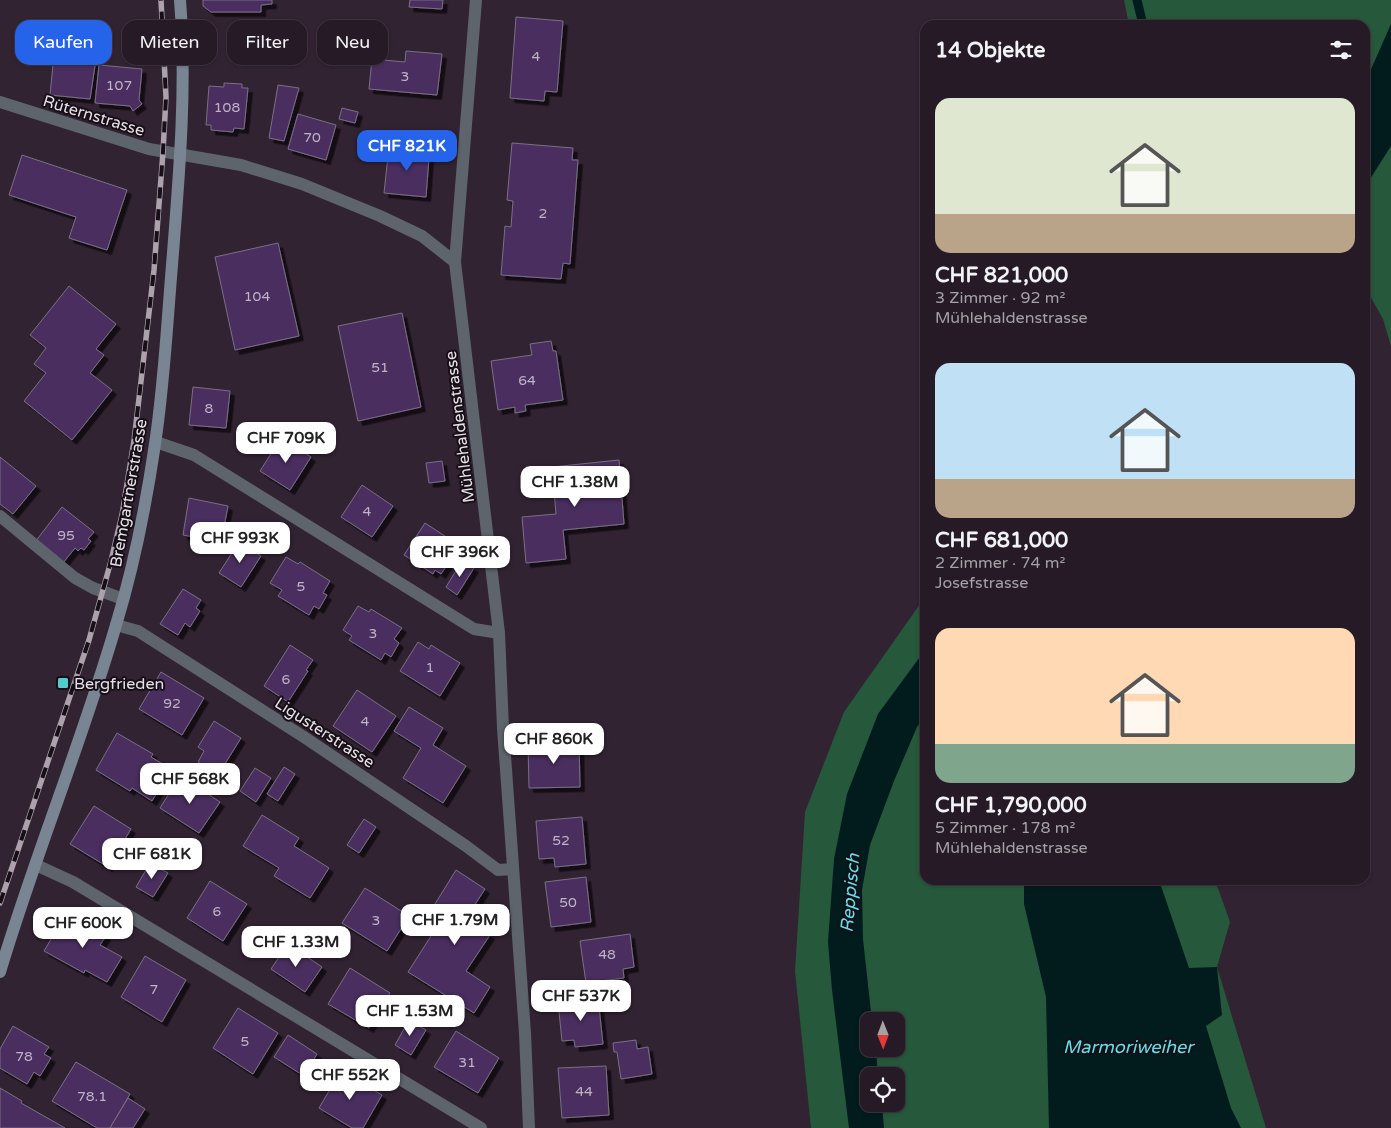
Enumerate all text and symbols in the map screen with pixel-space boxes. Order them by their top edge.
chip: Kaufen [15,20,112,65]
chip: Mieten [122,20,217,65]
chip: Filter [227,20,307,65]
chip: Neu [317,20,388,65]
icon: filters [1327,36,1355,64]
text: 14 Objekte [935,38,1045,63]
house number: 4 [532,48,541,65]
house number: 3 [401,68,409,85]
house number: 107 [106,77,132,94]
street label: Rüternstrasse [40,91,147,141]
house number: 108 [214,99,240,116]
house number: 70 [303,129,321,146]
pin: CHF 821K [355,130,459,172]
icon: home [1100,130,1190,220]
text: CHF 821K [368,136,446,156]
house number: 2 [539,205,547,222]
text: CHF 821,000 [935,263,1068,288]
house number: 104 [244,288,270,305]
text: 3 Zimmer · 92 m² [935,288,1065,308]
text: Mühlehaldenstrasse [935,308,1088,328]
street label: Mühlehaldenstrasse [441,350,479,504]
house number: 51 [371,359,389,376]
house number: 64 [518,372,536,389]
icon: home [1100,395,1190,485]
house number: 8 [205,400,214,417]
street label: Bremgartnerstrasse [106,418,152,569]
pin: CHF 709K [234,422,338,464]
text: CHF 709K [247,428,325,448]
pin: CHF 1.38M [518,466,632,508]
text: CHF 1.38M [532,472,618,492]
house number: 4 [363,503,372,520]
pin: CHF 993K [188,522,292,564]
house number: 95 [57,527,75,544]
text: CHF 993K [201,528,279,548]
text: CHF 681,000 [935,528,1068,553]
pin: CHF 396K [408,536,512,578]
text: CHF 396K [421,542,499,562]
text: 2 Zimmer · 74 m² [935,553,1065,573]
text: Josefstrasse [935,573,1028,593]
house number: 5 [297,578,305,595]
house number: 3 [369,625,377,642]
house number: 1 [426,659,434,676]
icon: home [1100,660,1190,750]
house number: 6 [282,671,291,688]
place label: Bergfrieden [74,674,164,694]
marker: Bergfrieden [56,676,70,690]
street label: Ligusterstrasse [271,693,378,773]
house number: 92 [163,695,181,712]
house number: 4 [361,713,370,730]
pin: CHF 860K [502,722,606,765]
text: CHF 860K [515,729,593,749]
pin: CHF 568K [138,762,242,805]
text: CHF 568K [151,769,229,789]
text: CHF 1,790,000 [935,793,1087,818]
text: 5 Zimmer · 178 m² [935,818,1075,838]
house number: 52 [552,832,570,849]
pin: CHF 681K [100,838,204,880]
text: Mühlehaldenstrasse [935,838,1088,858]
text: CHF 681K [113,844,191,864]
water label: Reppisch [836,851,865,934]
house number: 50 [559,894,577,911]
house number: 6 [213,903,222,920]
pin: CHF 1.79M [398,904,512,946]
pin: CHF 600K [31,906,135,949]
text: CHF 1.79M [412,910,498,930]
house number: 3 [372,912,380,929]
text: CHF 600K [44,913,122,933]
pin: CHF 1.33M [239,926,353,968]
text: CHF 1.33M [253,932,339,952]
house number: 48 [598,946,616,963]
pin: CHF 537K [529,980,633,1022]
house number: 7 [150,981,158,998]
text: CHF 537K [542,986,620,1006]
pin: CHF 1.53M [353,994,467,1037]
text: CHF 1.53M [367,1001,453,1021]
north arrow [860,1012,905,1058]
map controls [860,1012,905,1112]
house number: 5 [241,1033,249,1050]
water label: Marmoriweiher [1063,1036,1195,1058]
house number: 78 [15,1048,33,1065]
house number: 31 [458,1054,476,1071]
pin: CHF 552K [298,1058,402,1101]
text: CHF 552K [311,1065,389,1085]
button: locate [860,1067,905,1112]
house number: 44 [575,1083,593,1100]
house number: 78.1 [77,1088,107,1105]

